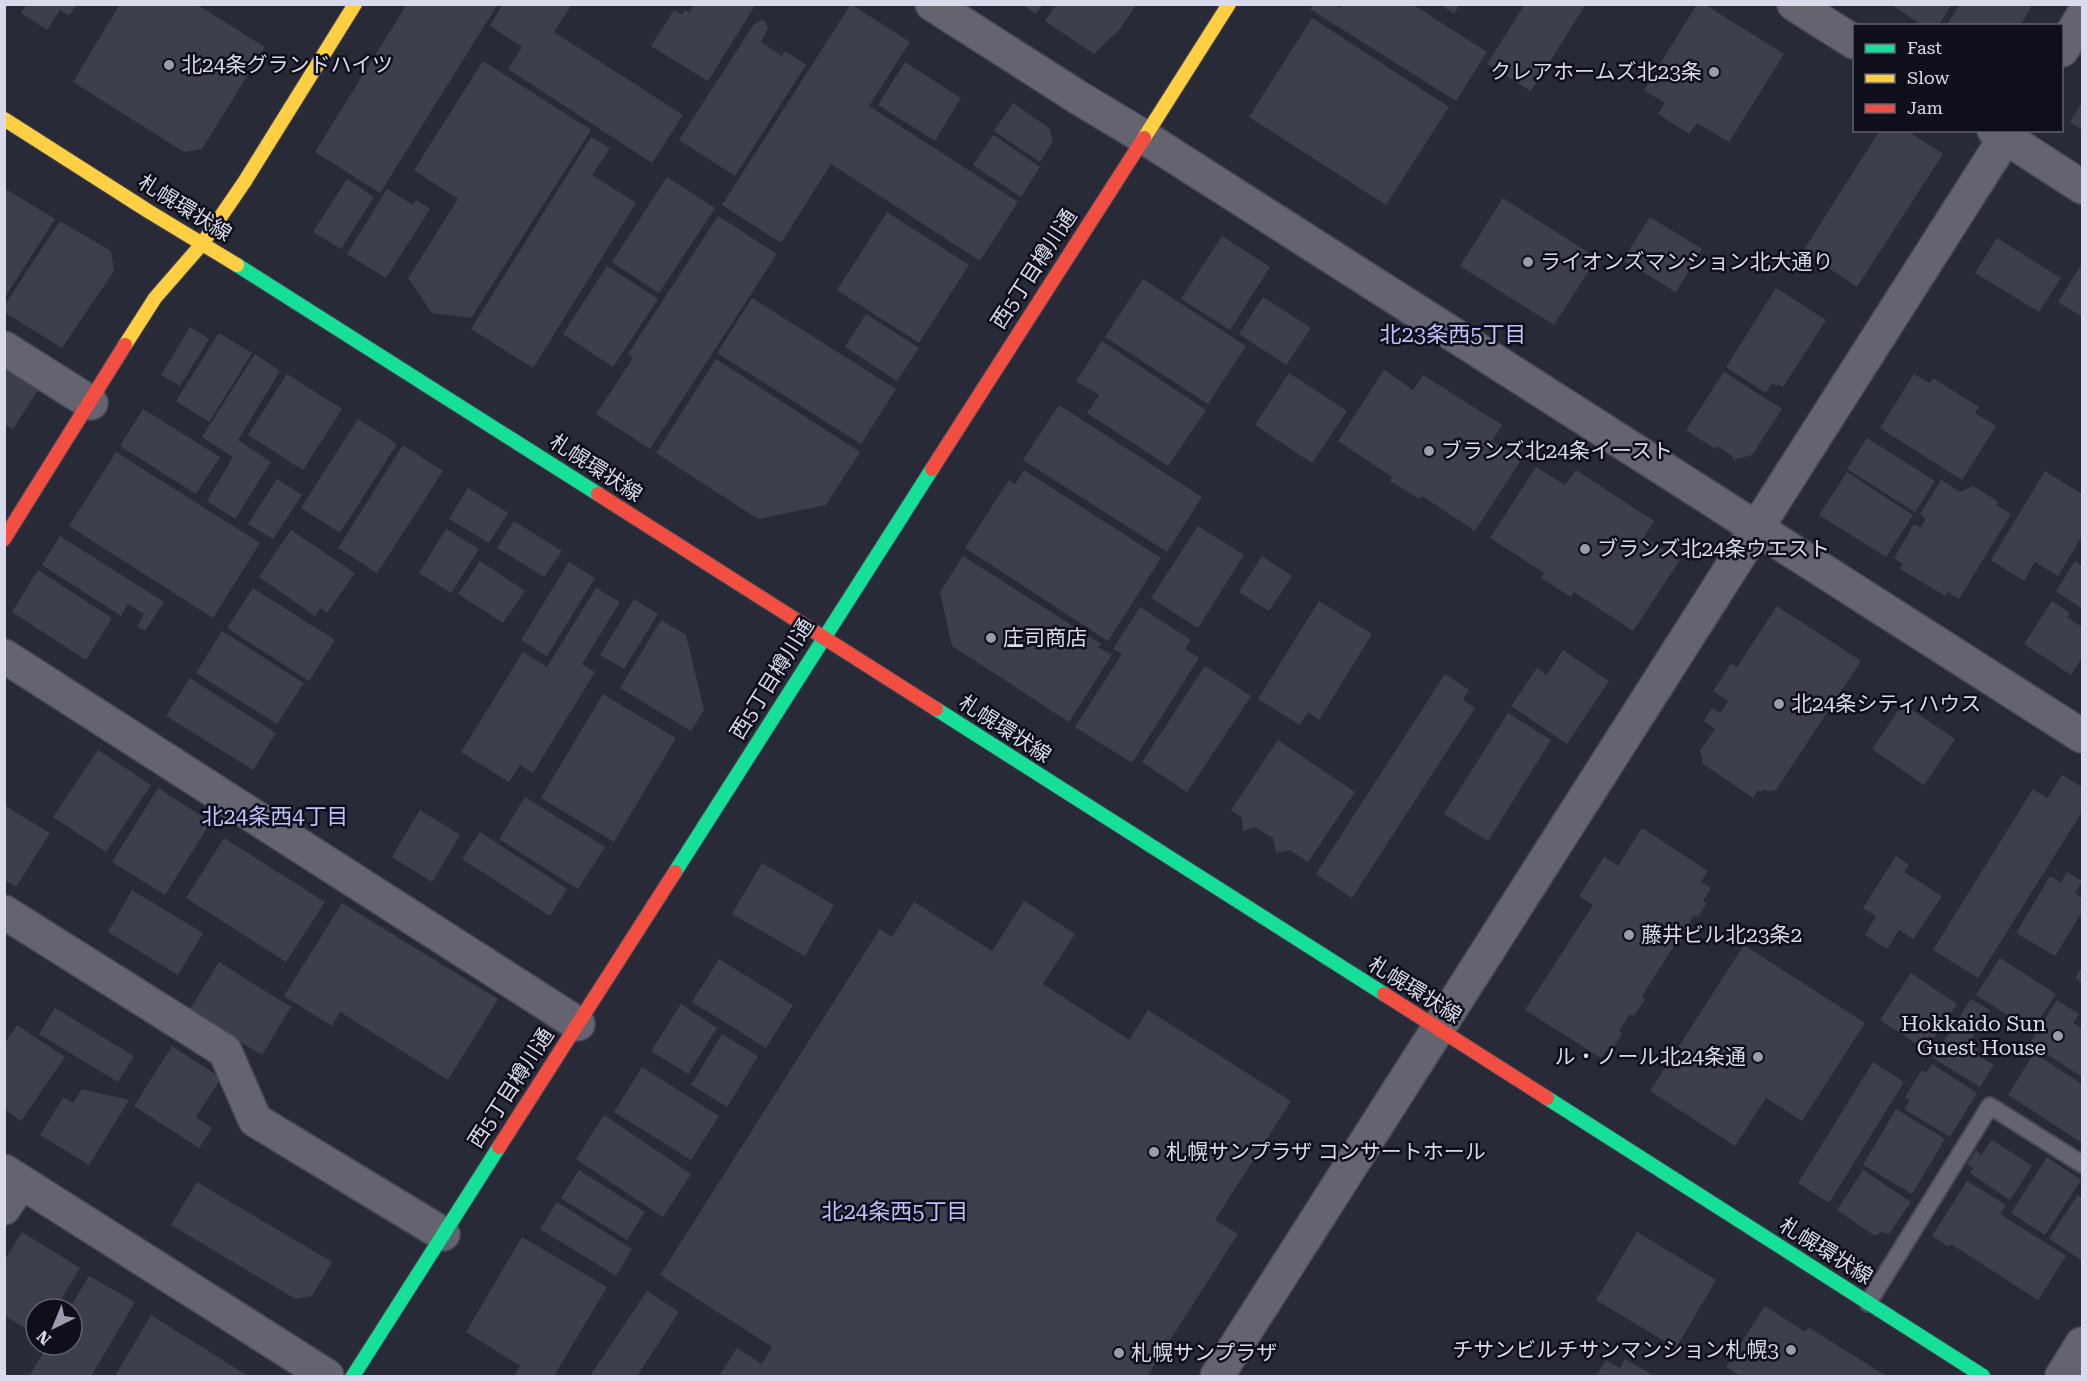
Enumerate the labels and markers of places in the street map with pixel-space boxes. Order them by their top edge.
place label: 北24条グランドハイツ [181,53,393,77]
marker: 北24条グランドハイツ [162,58,176,72]
place label: クレアホームズ北23条 [1490,60,1702,84]
marker: クレアホームズ北23条 [1707,65,1721,79]
place label: ライオンズマンション北大通り [1540,250,1834,274]
marker: ライオンズマンション北大通り [1521,255,1535,269]
place label: ブランズ北24条イースト [1441,439,1673,463]
marker: ブランズ北24条イースト [1422,444,1436,458]
place label: ブランズ北24条ウエスト [1597,537,1830,561]
marker: ブランズ北24条ウエスト [1578,542,1592,556]
place label: 庄司商店 [1003,626,1087,650]
marker: 庄司商店 [984,631,998,645]
place label: 北24条シティハウス [1791,692,1981,716]
marker: 北24条シティハウス [1772,697,1786,711]
place label: 藤井ビル北23条2 [1641,923,1802,947]
marker: 藤井ビル北23条2 [1622,928,1636,942]
place label: Hokkaido Sun Guest House [1901,1012,2046,1060]
marker: Hokkaido Sun Guest House [2051,1029,2065,1043]
place label: ル・ノール北24条通 [1554,1045,1746,1069]
marker: ル・ノール北24条通 [1751,1050,1765,1064]
place label: 札幌サンプラザ コンサートホール [1166,1140,1486,1164]
marker: 札幌サンプラザ コンサートホール [1147,1145,1161,1159]
place label: チサンビルチサンマンション札幌3 [1452,1338,1779,1362]
place label: 札幌サンプラザ [1131,1341,1277,1365]
marker: チサンビルチサンマンション札幌3 [1784,1343,1798,1357]
marker: 札幌サンプラザ [1112,1346,1126,1360]

